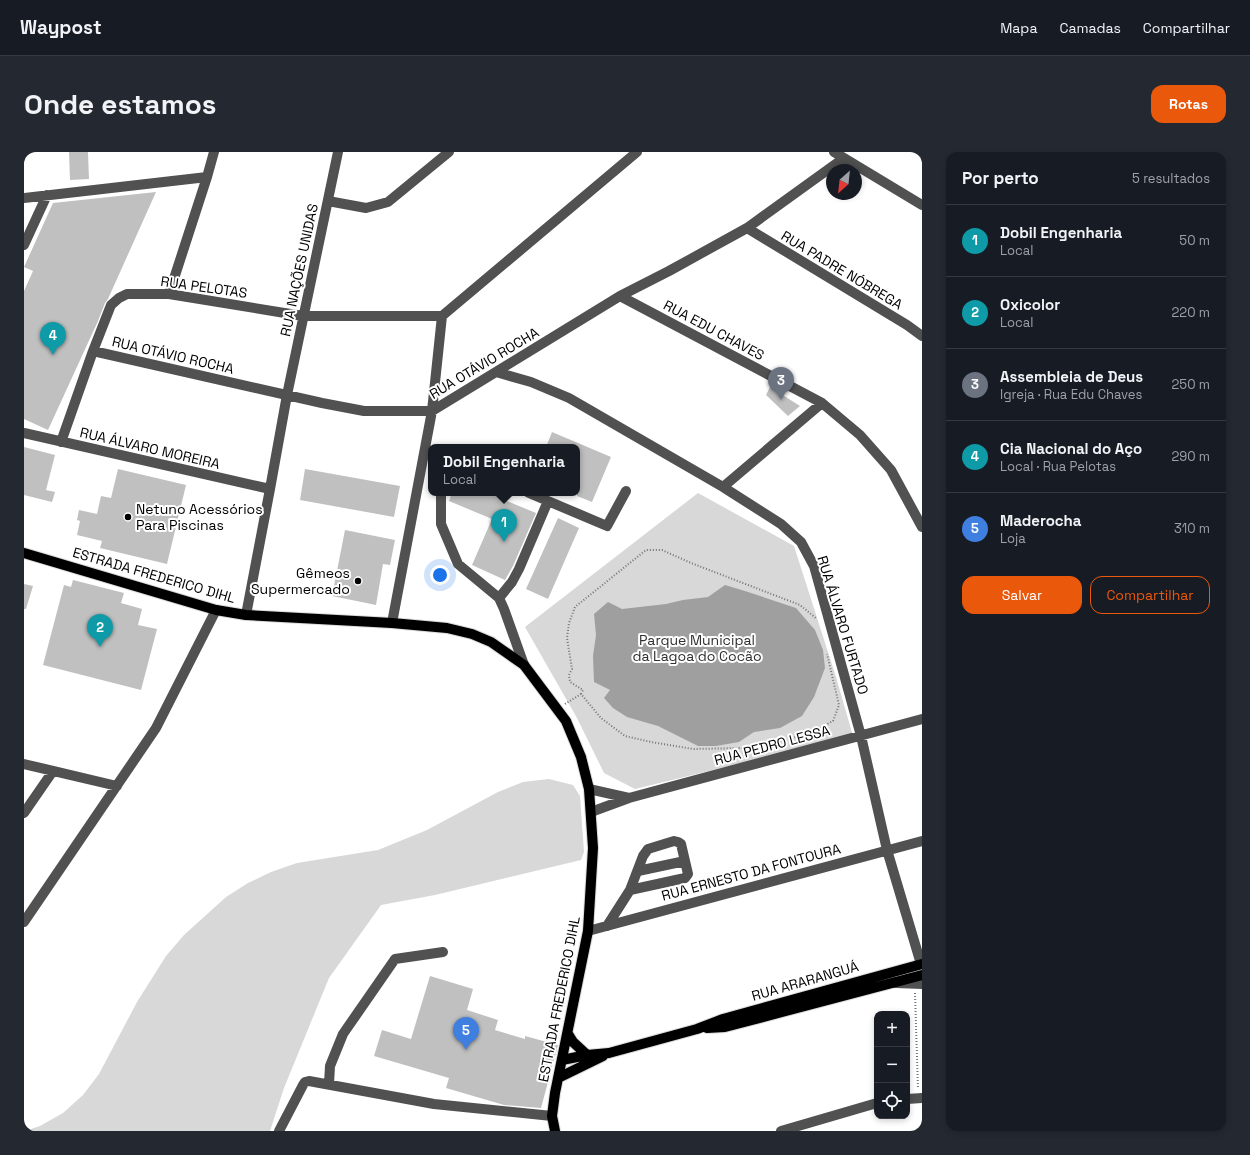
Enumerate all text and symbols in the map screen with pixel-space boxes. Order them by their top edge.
text: Waypost [20,15,102,40]
text: Mapa [1000,19,1037,37]
text: Camadas [1059,19,1121,37]
text: Compartilhar [1143,19,1230,37]
button: Rotas [1151,85,1226,123]
text: Onde estamos [24,86,217,122]
north arrow [826,164,862,200]
text: Por perto [962,167,1039,189]
text: 5 resultados [1132,170,1210,187]
street label: RUA NAÇÕES UNIDAS [276,202,322,338]
text: Dobil Engenharia [1000,223,1122,242]
street label: RUA PADRE NÓBREGA [778,227,906,313]
text: 1 [972,232,978,249]
text: 50 m [1179,232,1210,249]
text: Local [1000,242,1034,259]
street label: RUA PELOTAS [160,272,248,302]
text: Oxicolor [1000,295,1060,314]
street label: RUA EDU CHAVES [660,296,768,364]
text: 2 [971,304,979,321]
text: 220 m [1171,304,1210,321]
text: Local [1000,314,1034,331]
pin: 4 [40,322,66,355]
street label: RUA OTÁVIO ROCHA [426,323,542,403]
street label: RUA OTÁVIO ROCHA [110,332,236,378]
pin: 3 [768,367,794,400]
text: Assembleia de Deus [1000,367,1143,386]
text: 3 [971,376,979,393]
text: 250 m [1172,376,1210,393]
text: Igreja · Rua Edu Chaves [1000,386,1142,403]
street label: RUA ÁLVARO MOREIRA [78,423,222,473]
text: Cia Nacional do Aço [1000,439,1142,458]
popup [428,444,580,496]
text: 4 [971,448,979,465]
text: 290 m [1171,448,1210,465]
text: Dobil Engenharia [443,452,565,471]
text: Local · Rua Pelotas [1000,458,1116,475]
text: Local [443,471,477,488]
place label: Netuno Acessórios Para Piscinas [136,500,263,534]
pin: 1 [491,509,517,542]
text: Maderocha [1000,511,1082,530]
marker: Netuno Acessórios Para Piscinas [123,512,133,522]
text: 5 [971,520,979,537]
text: 310 m [1174,520,1210,537]
text: Loja [1000,530,1026,547]
street label: ESTRADA FREDERICO DIHL [71,543,238,607]
street label: RUA ÁLVARO FURTADO [813,553,873,697]
place label: Gêmeos Supermercado [251,564,350,598]
your location [430,565,450,585]
marker: Gêmeos Supermercado [353,576,363,586]
button: Salvar [962,576,1082,614]
button: Compartilhar [1090,576,1210,614]
pin: 2 [87,614,113,647]
park label: Parque Municipal da Lagoa do Cocão [632,631,762,665]
street label: RUA PEDRO LESSA [712,721,832,769]
street label: RUA ERNESTO DA FONTOURA [659,839,843,905]
street label: ESTRADA FREDERICO DIHL [534,914,584,1083]
street label: RUA ARARANGUÁ [749,957,861,1005]
map controls [874,1011,910,1119]
button: + [874,1011,910,1047]
pin: 5 [453,1017,479,1050]
button: − [874,1047,910,1083]
button: locate [874,1083,910,1119]

